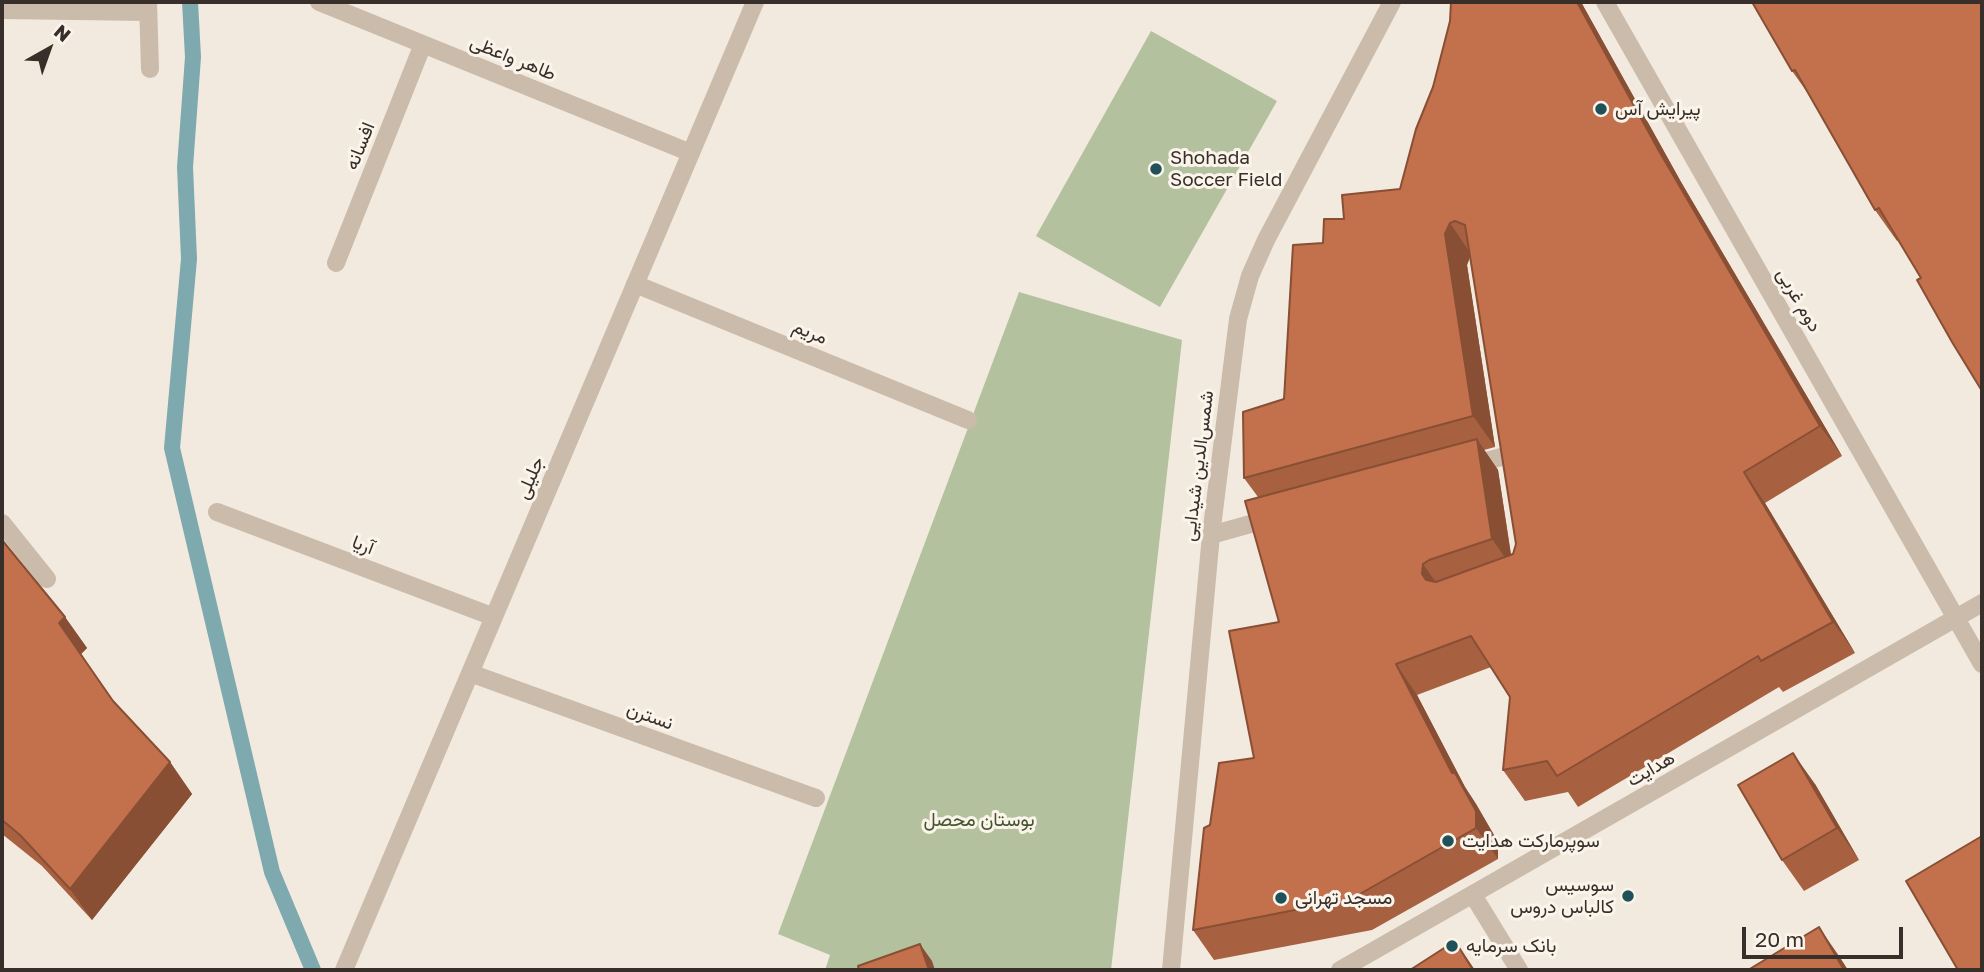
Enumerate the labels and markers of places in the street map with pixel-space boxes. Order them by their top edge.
place label: پیرایش آس [1615,98,1701,120]
marker: پیرایش آس [1593,101,1609,117]
place label: Shohada Soccer Field [1170,147,1282,191]
marker: Shohada Soccer Field [1148,161,1164,177]
place label: سوپرمارکت هدایت [1462,830,1600,852]
marker: سوپرمارکت هدایت [1440,833,1456,849]
place label: سوسیس کالباس دروس [1510,874,1614,918]
place label: مسجد تهرانی [1295,887,1392,909]
marker: سوسیس کالباس دروس [1620,888,1636,904]
marker: مسجد تهرانی [1273,890,1289,906]
place label: بانک سرمایه [1466,935,1556,957]
marker: بانک سرمایه [1444,938,1460,954]

